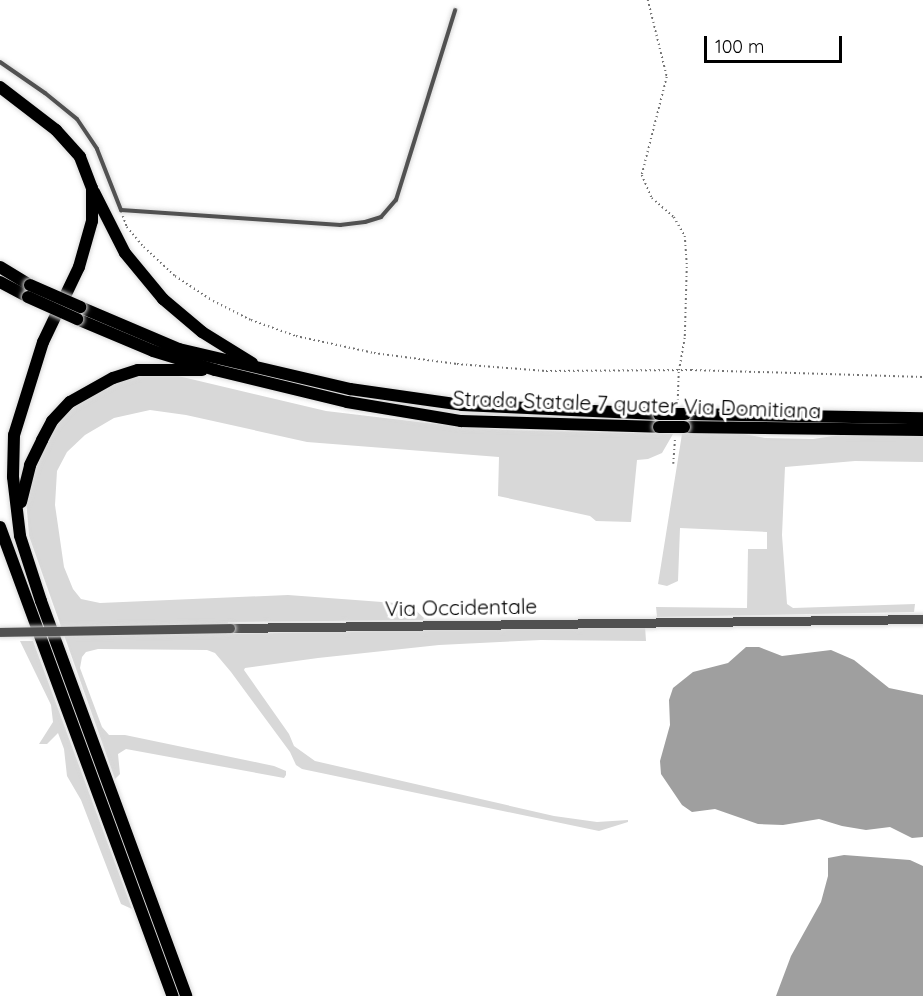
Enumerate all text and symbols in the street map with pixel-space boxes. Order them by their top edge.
scale bar [707,24,845,62]
text: 100 m [715,35,764,58]
street label: Strada Statale 7 quater Via Domitiana [452,385,822,423]
street label: Via Occidentale [385,593,537,621]

